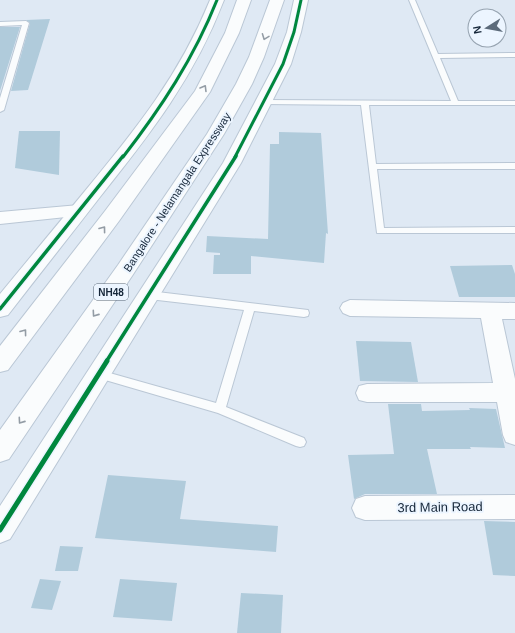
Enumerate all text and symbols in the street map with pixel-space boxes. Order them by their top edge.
north arrow [467,8,507,48]
text: N [471,25,484,35]
one-way arrow [262,34,270,41]
one-way arrow [199,85,206,92]
street label: Bangalore - Nelamangala Expressway [121,110,233,274]
one-way arrow [98,226,105,233]
road number: NH48 [94,284,128,300]
one-way arrow [93,309,100,316]
one-way arrow [19,329,26,336]
one-way arrow [19,416,26,423]
street label: 3rd Main Road [397,499,483,515]

